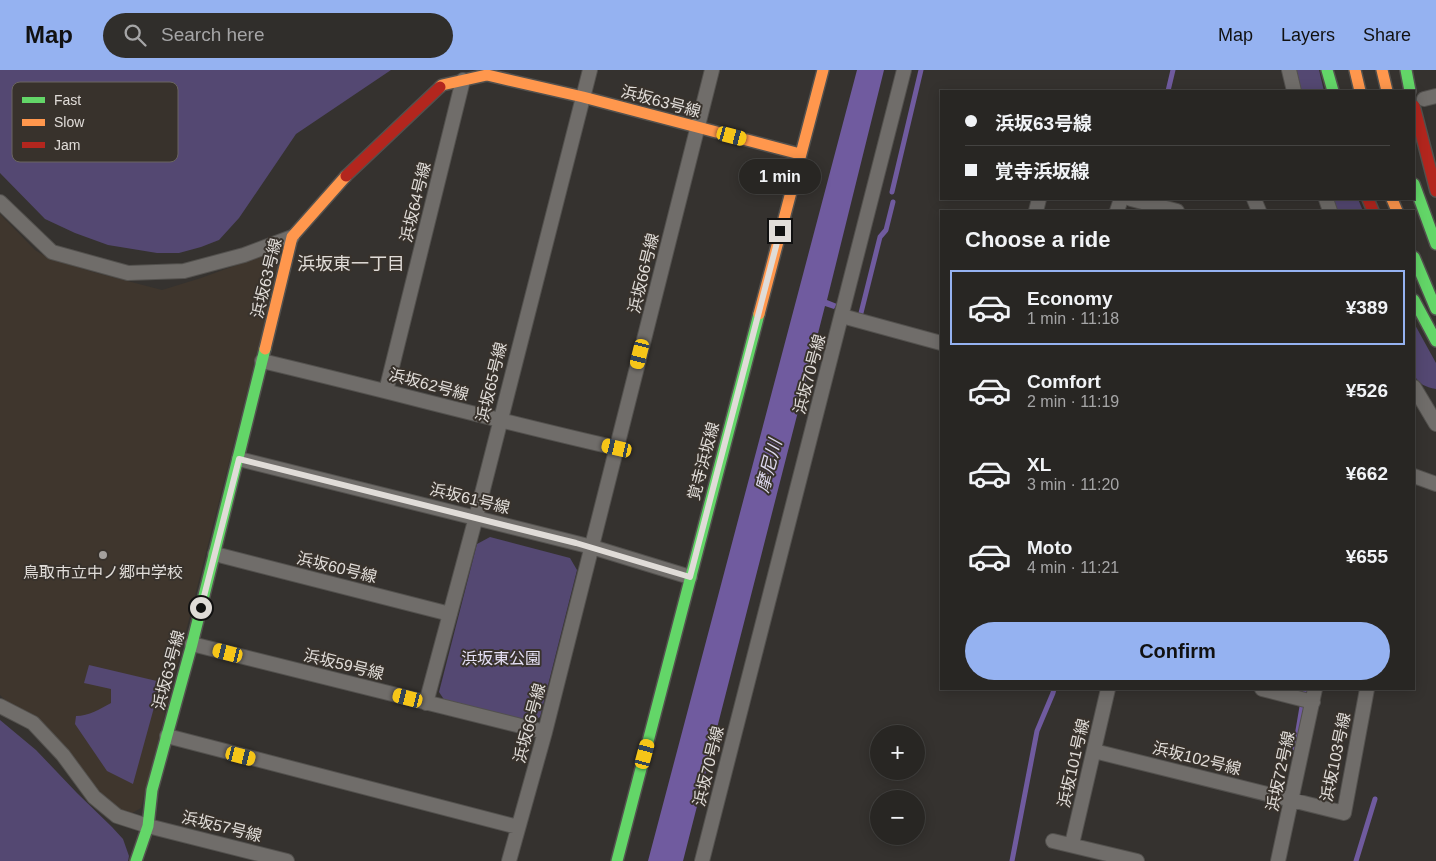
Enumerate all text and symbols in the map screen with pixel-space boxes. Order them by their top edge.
search box [103,13,453,58]
text: Map [25,21,73,48]
icon: search [121,21,149,49]
text: Search here [161,24,265,45]
text: Map [1218,25,1253,45]
text: Layers [1281,25,1335,45]
text: Share [1363,25,1411,45]
legend [12,82,178,162]
street label: 浜坂63号線 [619,83,703,120]
text: Fast [54,92,81,108]
text: 浜坂63号線 [995,113,1092,134]
text: Slow [54,114,85,130]
car [715,125,748,147]
text: Jam [54,137,80,153]
callout: 1 min [739,159,821,194]
street label: 浜坂64号線 [397,160,434,244]
text: 覚寺浜坂線 [995,161,1090,182]
text: 1 min [759,168,801,185]
route end [769,220,791,242]
text: Choose a ride [965,227,1110,252]
street label: 浜坂66号線 [625,231,662,315]
street label: 浜坂63号線 [248,236,285,320]
district label: 浜坂東一丁目 [297,254,405,274]
icon: car [967,285,1012,330]
text: Economy [1027,288,1113,309]
text: ¥389 [1346,297,1388,318]
text: 1 min · 11:18 [1027,310,1119,327]
street label: 浜坂70号線 [791,332,828,416]
car [629,338,650,370]
street label: 浜坂65号線 [473,340,510,424]
street label: 浜坂62号線 [387,366,471,403]
icon: car [967,368,1012,413]
text: Comfort [1027,371,1101,392]
text: ¥526 [1346,380,1388,401]
text: 2 min · 11:19 [1027,393,1119,410]
street label: 覚寺浜坂線 [685,420,722,502]
water label: 摩尼川 [752,435,786,495]
car [600,437,633,459]
icon: car [967,451,1012,496]
text: XL [1027,454,1051,475]
text: ¥662 [1346,463,1388,484]
text: 3 min · 11:20 [1027,476,1119,493]
street label: 浜坂61号線 [428,480,512,517]
icon: car [967,534,1012,579]
text: Moto [1027,537,1072,558]
text: ¥655 [1346,546,1388,567]
marker: 鳥取市立中ノ郷中学校 [97,549,109,561]
street label: 浜坂60号線 [295,549,379,586]
text: 4 min · 11:21 [1027,559,1119,576]
place label: 鳥取市立中ノ郷中学校 [23,564,183,581]
route start [190,597,212,619]
button: Confirm [965,622,1390,680]
street label: 浜坂63号線 [150,628,187,712]
car [211,642,244,664]
street label: 浜坂59号線 [302,646,386,683]
park label: 浜坂東公園 [461,650,541,667]
street label: 浜坂66号線 [511,681,548,765]
car [391,687,424,709]
street label: 浜坂103号線 [1318,711,1353,803]
street label: 浜坂101号線 [1055,717,1092,809]
street label: 浜坂70号線 [690,724,727,808]
map controls [870,725,925,845]
button: + [870,725,925,780]
street label: 浜坂72号線 [1264,729,1297,813]
car [633,738,656,770]
street label: 浜坂102号線 [1151,739,1243,778]
car [224,745,257,767]
button: − [870,790,925,845]
street label: 浜坂57号線 [180,808,264,845]

